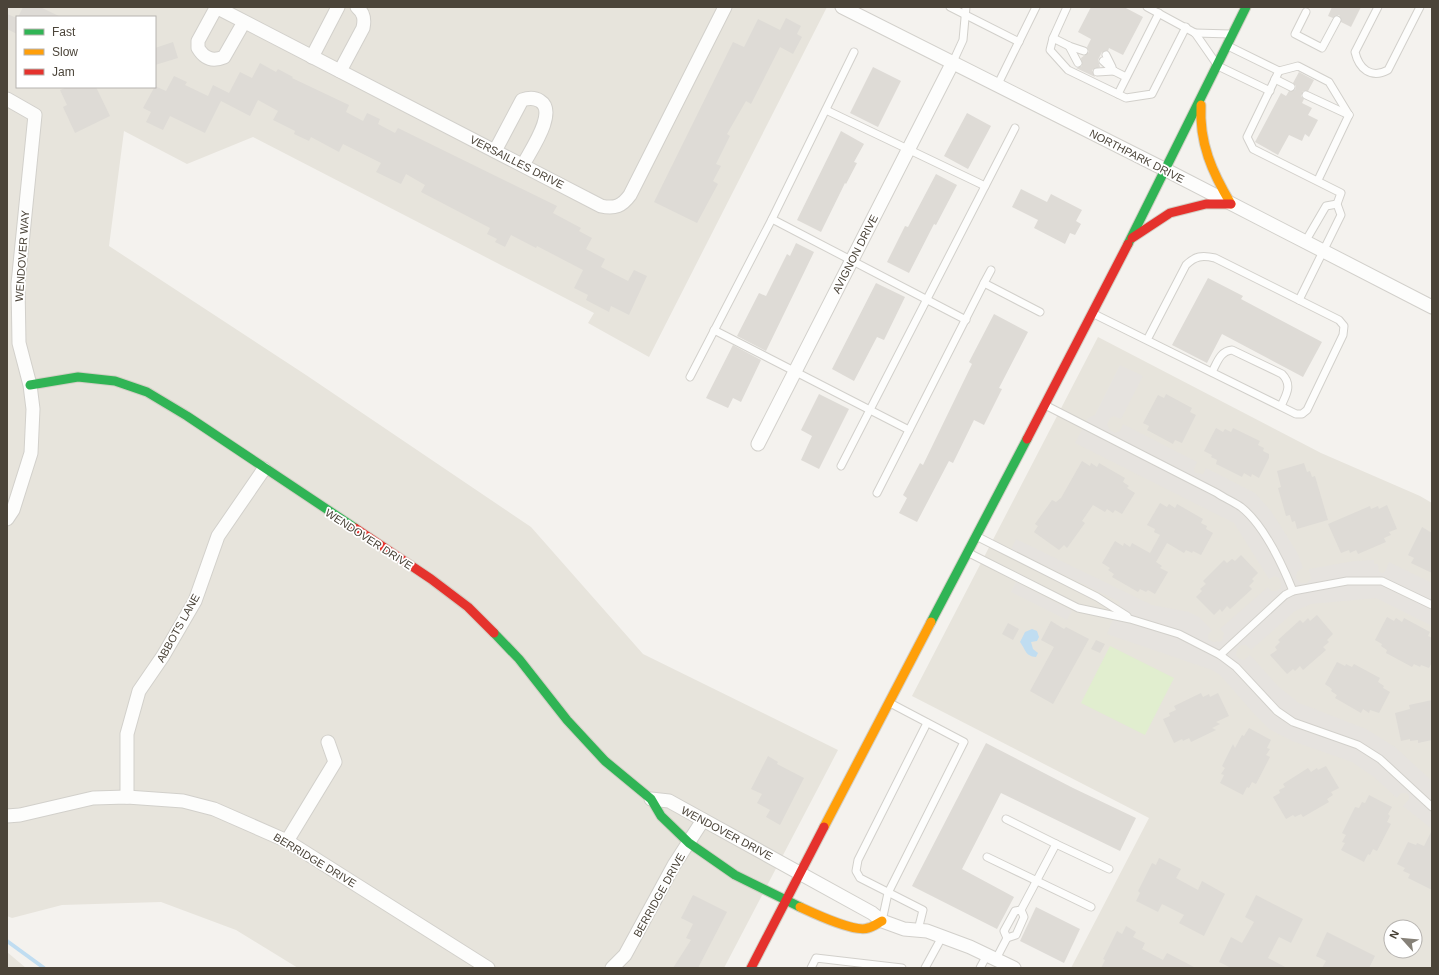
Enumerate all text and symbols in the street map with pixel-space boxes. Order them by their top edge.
legend [16,16,156,88]
text: Fast [52,25,76,39]
text: Slow [52,45,78,59]
text: Jam [52,65,75,79]
street label: NORTHPARK DRIVE [1088,127,1186,185]
street label: VERSAILLES DRIVE [468,133,566,191]
street label: WENDOVER WAY [13,209,31,302]
street label: AVIGNON DRIVE [830,213,880,295]
street label: WENDOVER DRIVE [323,506,415,572]
street label: ABBOTS LANE [154,592,202,664]
street label: WENDOVER DRIVE [679,804,775,862]
street label: BERRIDGE DRIVE [272,831,358,889]
street label: BERRIDGE DRIVE [631,851,687,939]
north arrow [1383,919,1423,959]
text: N [1387,928,1401,941]

